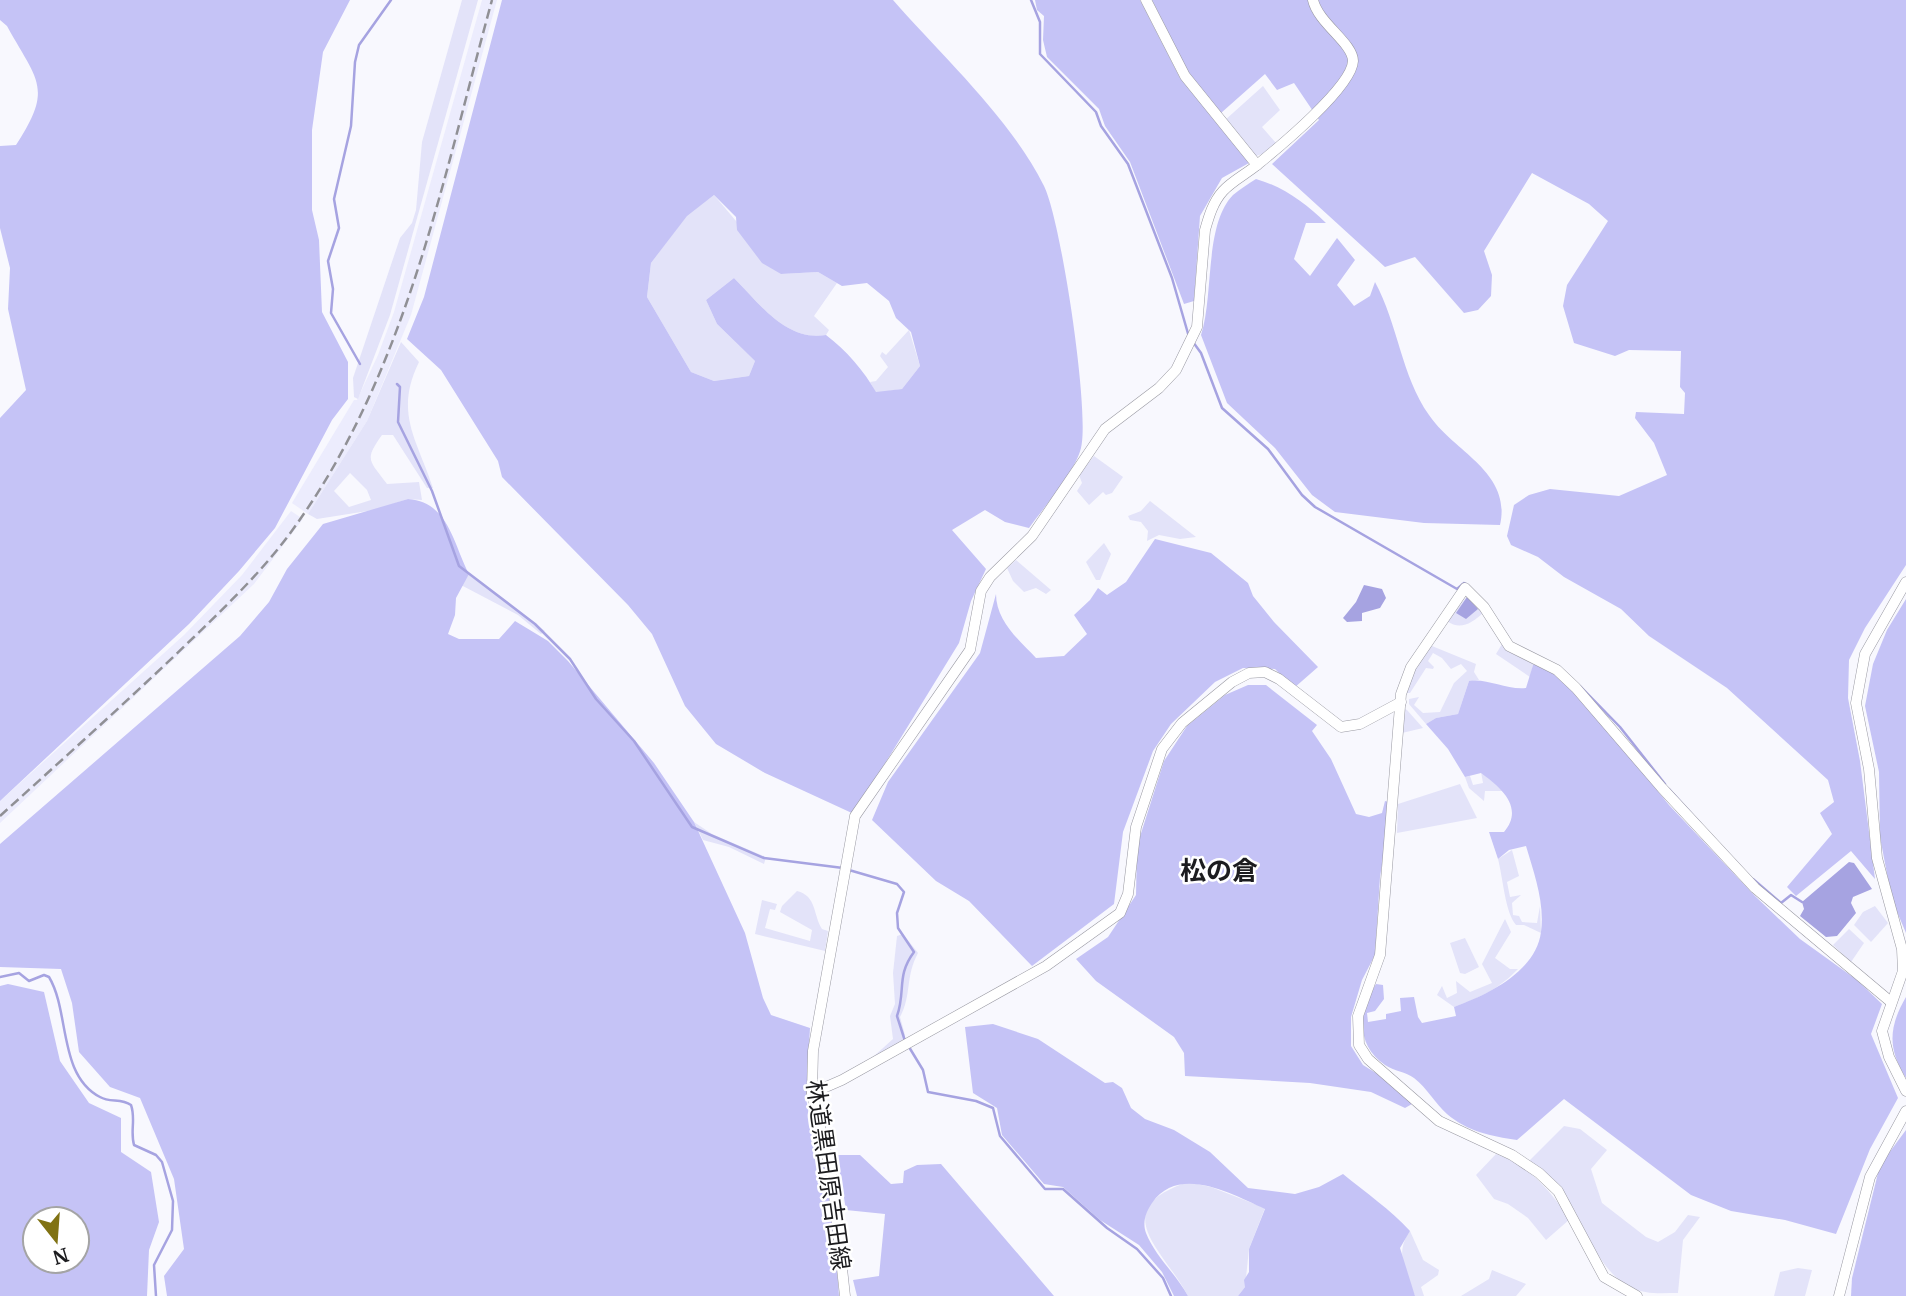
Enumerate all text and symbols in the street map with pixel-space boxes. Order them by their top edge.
district label: 松の倉 [1180,854,1258,887]
street label: 林道黒田原吉田線 [800,1078,857,1272]
north arrow [21,1205,91,1275]
text: N [50,1243,72,1270]

